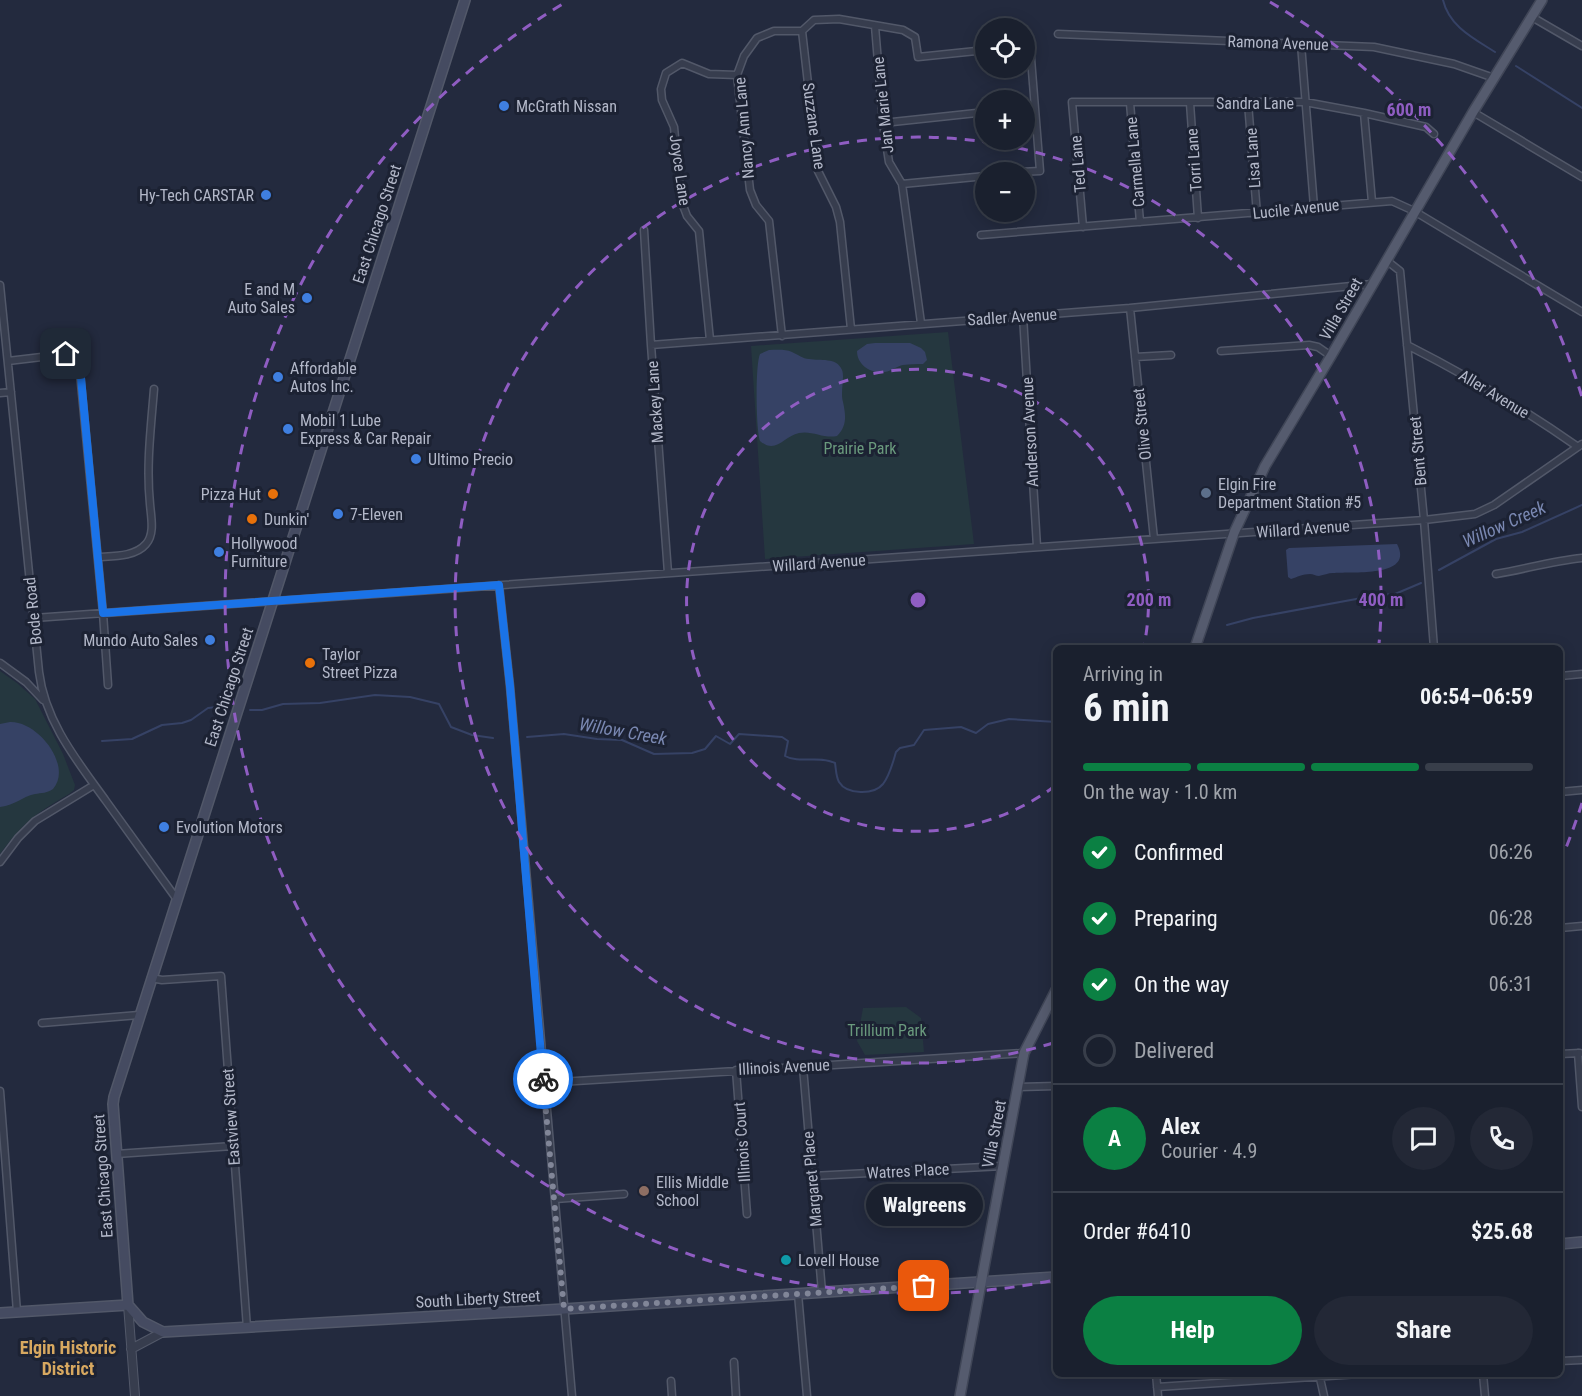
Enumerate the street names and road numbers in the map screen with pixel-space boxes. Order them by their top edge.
street label: Ramona Avenue [1227,32,1329,54]
street label: Jan Marie Lane [868,56,898,154]
street label: Nancy Ann Lane [730,76,758,180]
street label: Suzzane Lane [799,82,829,170]
street label: Sandra Lane [1216,94,1294,113]
street label: Carmella Lane [1122,116,1148,208]
street label: Lisa Lane [1241,127,1265,189]
street label: Torri Lane [1182,128,1206,192]
street label: Joyce Lane [666,133,694,207]
street label: Ted Lane [1066,135,1090,193]
street label: East Chicago Street [349,162,405,286]
street label: Lucile Avenue [1252,195,1340,223]
street label: Villa Street [1316,274,1367,344]
street label: Sadler Avenue [967,304,1057,330]
street label: Mackey Lane [643,360,667,444]
street label: Aller Avenue [1455,366,1533,422]
street label: Anderson Avenue [1018,377,1042,487]
street label: Olive Street [1129,387,1155,461]
street label: Bent Street [1405,415,1431,487]
street label: Willard Avenue [1256,516,1350,542]
street label: Willard Avenue [772,550,866,576]
street label: Bode Road [20,576,46,646]
street label: East Chicago Street [201,625,257,749]
street label: Illinois Avenue [738,1055,830,1079]
street label: Eastview Street [218,1068,244,1166]
street label: Villa Street [978,1098,1010,1170]
street label: Illinois Court [730,1101,754,1183]
street label: East Chicago Street [89,1113,117,1238]
street label: Margaret Place [798,1130,826,1228]
street label: Watres Place [866,1159,950,1183]
street label: South Liberty Street [415,1286,541,1312]

